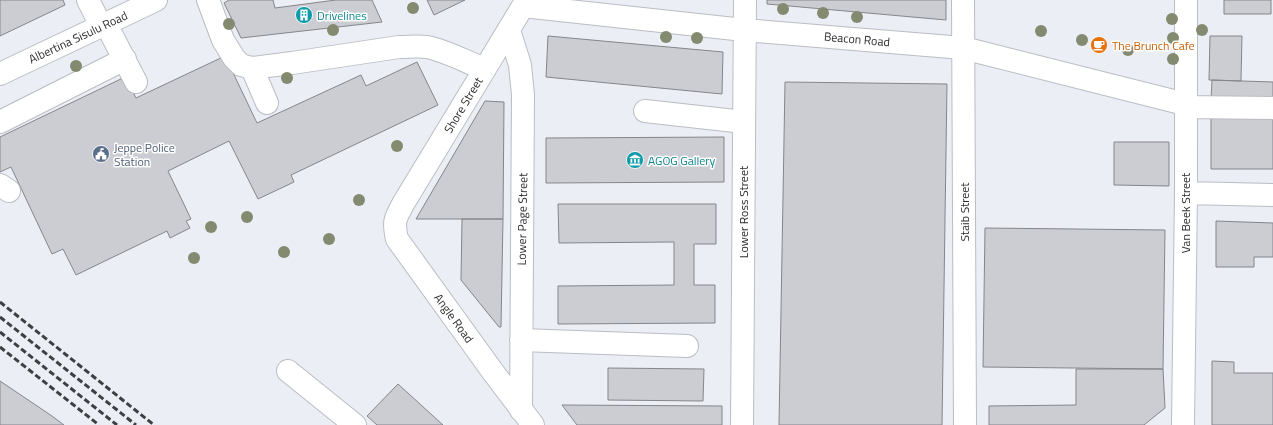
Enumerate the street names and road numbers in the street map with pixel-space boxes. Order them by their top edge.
street label: Albertina Sisulu Road [25,6,131,68]
street label: Beacon Road [823,27,891,51]
street label: Shore Street [439,72,488,137]
street label: Lower Ross Street [734,165,753,258]
street label: Lower Page Street [512,172,532,266]
street label: Van Beek Street [1176,172,1195,253]
street label: Staib Street [955,182,974,242]
street label: Angle Road [429,289,479,347]

